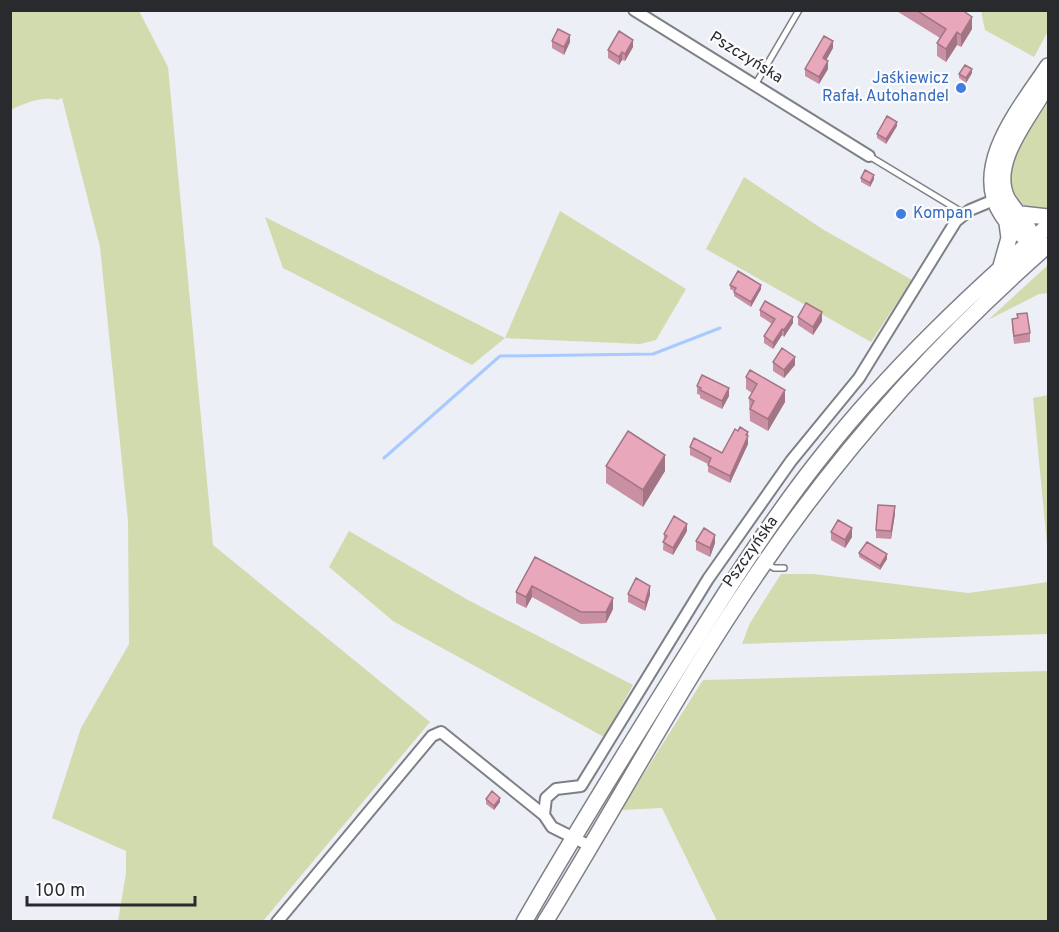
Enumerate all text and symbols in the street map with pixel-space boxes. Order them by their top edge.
street label: Pszczyńska [706,28,786,88]
place label: Jaśkiewicz Rafał. Autohandel [822,69,949,107]
marker: Jaśkiewicz Rafał. Autohandel [954,81,968,95]
place label: Kompan [913,204,973,224]
marker: Kompan [894,207,908,221]
street label: Pszczyńska [719,512,783,592]
scale bar [27,869,195,907]
text: 100 m [36,880,85,903]

